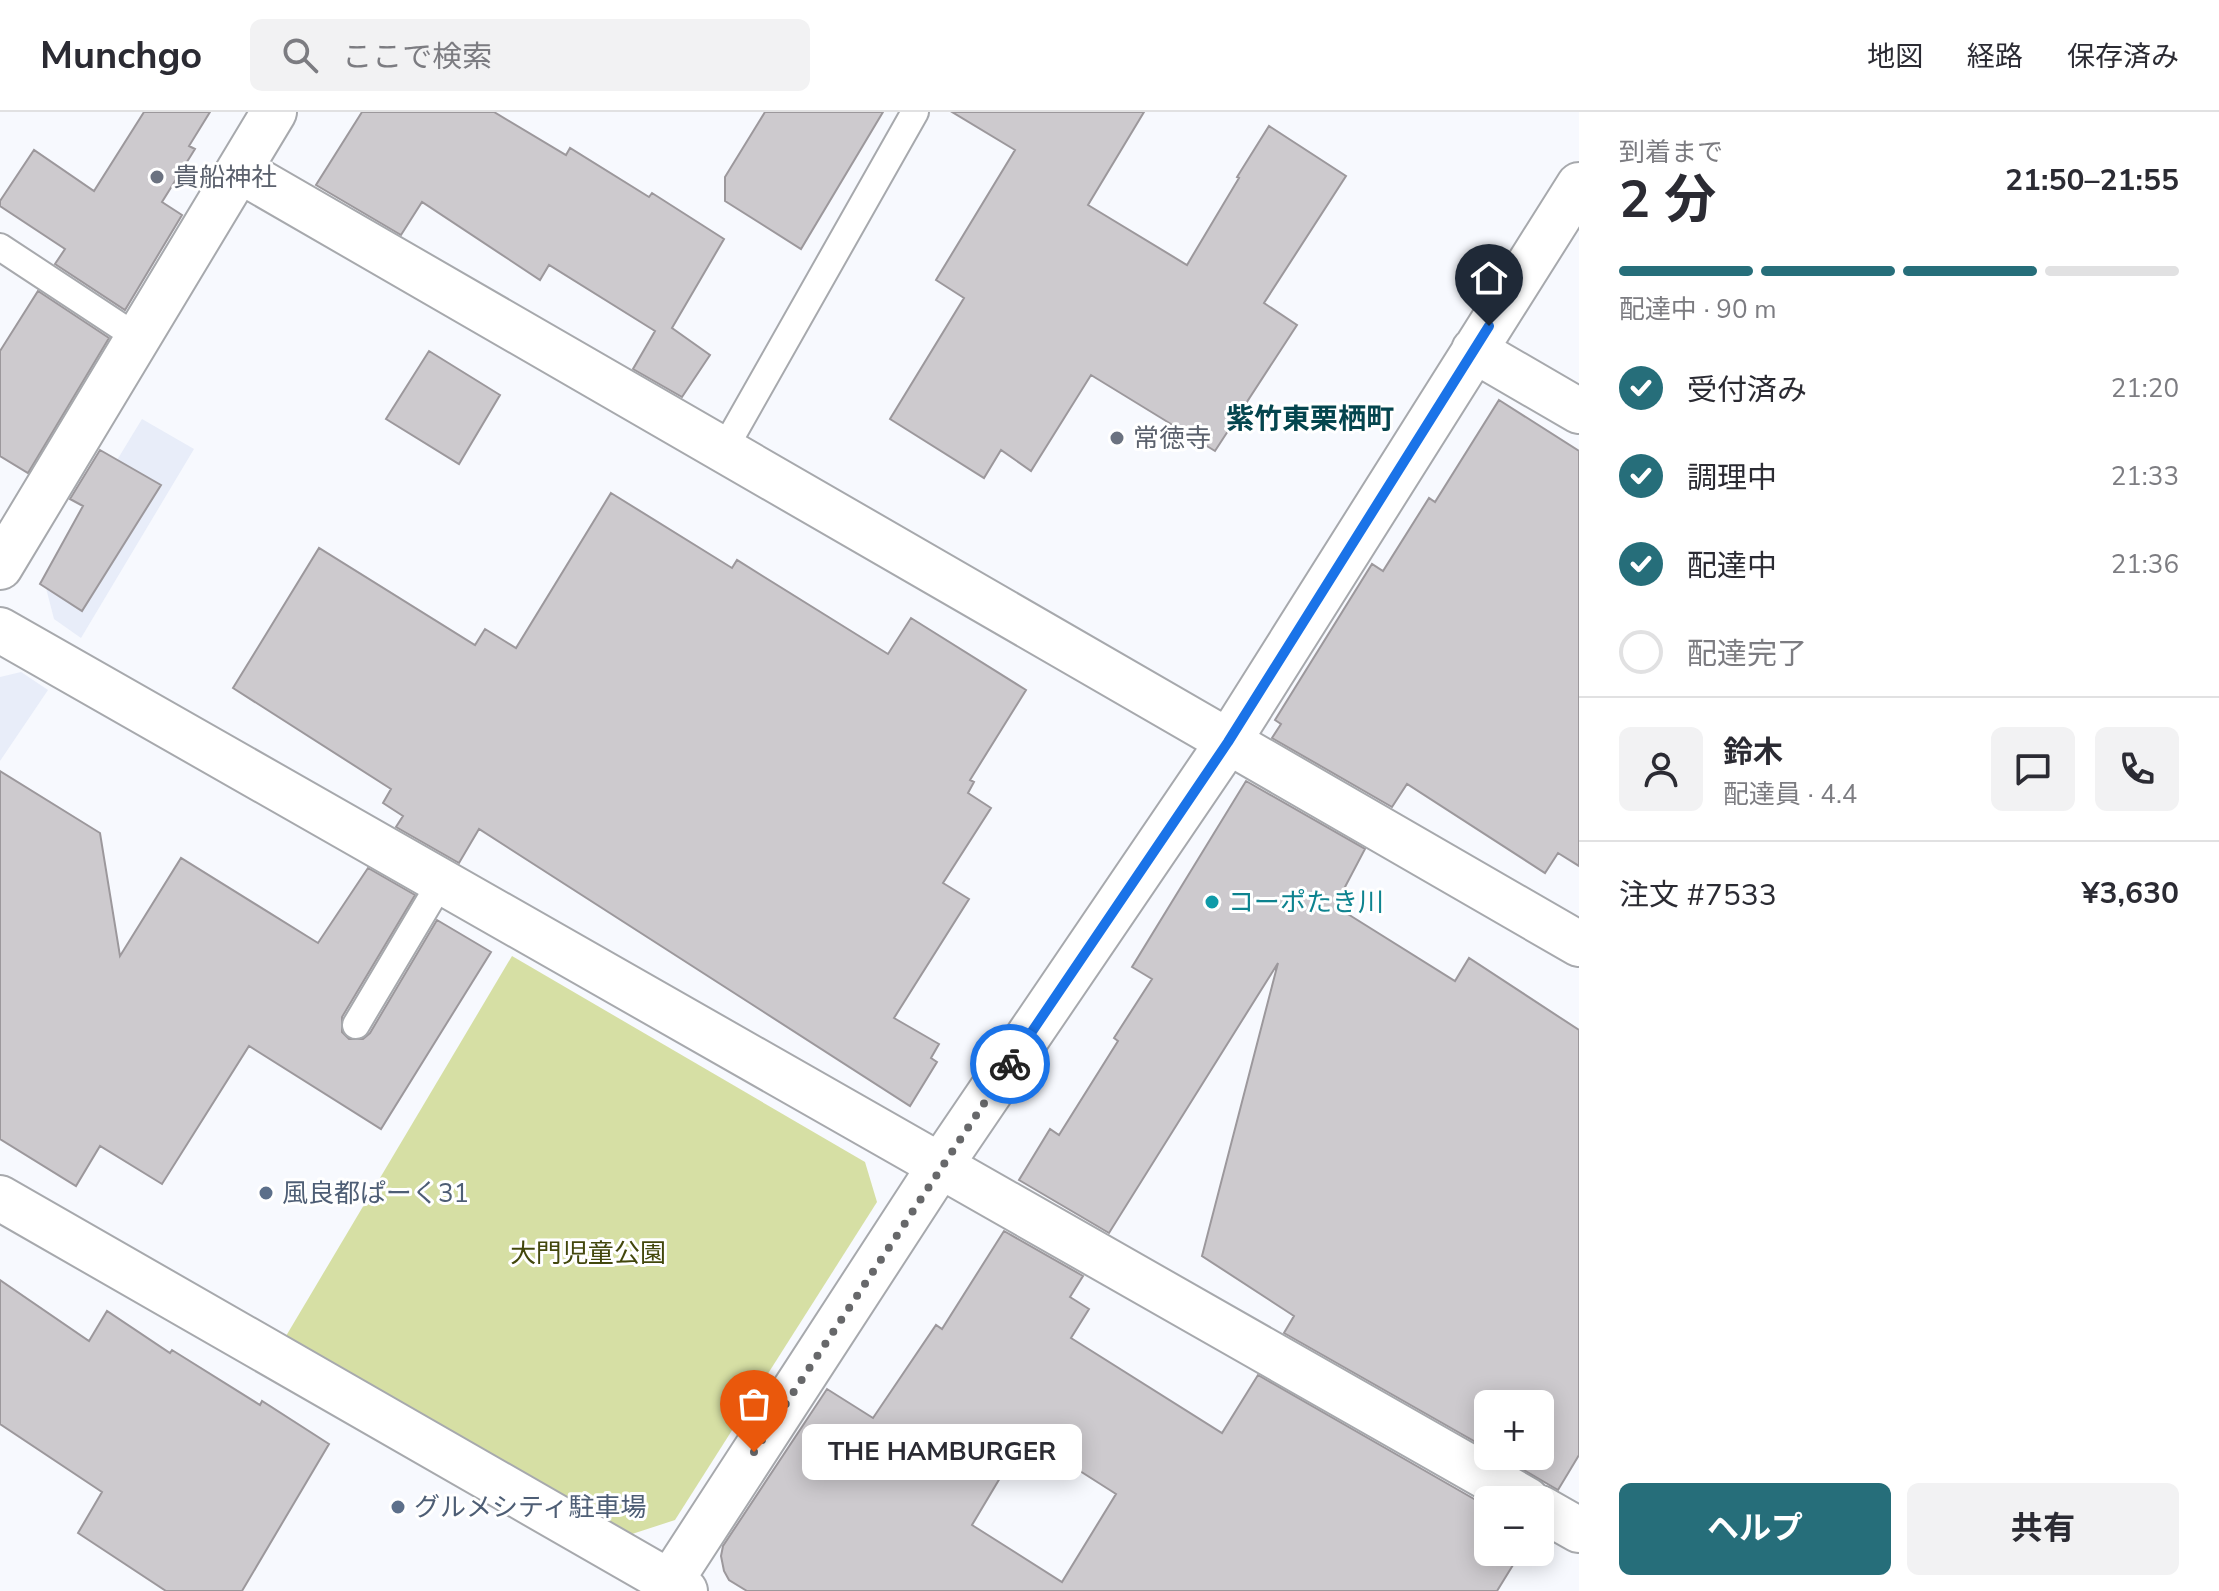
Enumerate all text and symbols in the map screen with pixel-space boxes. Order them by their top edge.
search box [250,19,810,91]
text: Munchgo [40,30,202,81]
icon: search [278,33,322,77]
text: ここで検索 [342,37,492,78]
text: 地図 [1867,38,1923,76]
text: 経路 [1967,38,2023,76]
text: 保存済み [2067,38,2179,76]
text: 到着まで [1619,135,1723,170]
place label: 貴船神社 [173,160,277,195]
text: 21:50–21:55 [2005,160,2179,201]
text: 2 分 [1619,164,1716,235]
marker: 貴船神社 [148,168,166,186]
pin [1455,244,1523,326]
icon: home [1467,256,1511,300]
text: 配達中 · 90 m [1619,292,1776,327]
icon: check [1619,366,1663,410]
text: 受付済み [1687,370,1807,411]
text: 21:20 [2111,371,2179,406]
district label: 紫竹東栗栖町 [1226,400,1394,438]
place label: 常徳寺 [1133,421,1211,456]
marker: 常徳寺 [1108,429,1126,447]
icon: check [1619,454,1663,498]
text: 調理中 [1687,458,1777,499]
text: 21:33 [2111,459,2179,494]
icon: check [1619,542,1663,586]
text: 配達中 [1687,546,1777,587]
text: 21:36 [2111,547,2179,582]
text: 配達完了 [1687,634,1807,675]
button: person [1619,727,1703,811]
button: chat [1991,727,2075,811]
button: phone [2095,727,2179,811]
text: 鈴木 [1723,732,1783,773]
text: 配達員 · 4.4 [1723,777,1857,812]
text: ¥3,630 [2082,873,2179,914]
text: 注文 #7533 [1619,875,1777,916]
place label: コーポたき川 [1228,885,1384,920]
marker: コーポたき川 [1203,893,1221,911]
courier [970,1024,1050,1104]
icon: bike [988,1042,1032,1086]
place label: 風良都ぱーく31 [282,1176,469,1211]
marker: 風良都ぱーく31 [257,1184,275,1202]
park label: 大門児童公園 [510,1236,666,1271]
pin [720,1370,788,1452]
icon: bag [732,1382,776,1426]
map controls [1474,1390,1554,1566]
button: + [1474,1390,1554,1470]
callout: THE HAMBURGER [802,1424,1082,1480]
text: THE HAMBURGER [828,1434,1056,1469]
button: ヘルプ [1619,1483,1891,1575]
button: 共有 [1907,1483,2179,1575]
button: − [1474,1486,1554,1566]
place label: グルメシティ駐車場 [414,1490,646,1525]
marker: グルメシティ駐車場 [389,1498,407,1516]

